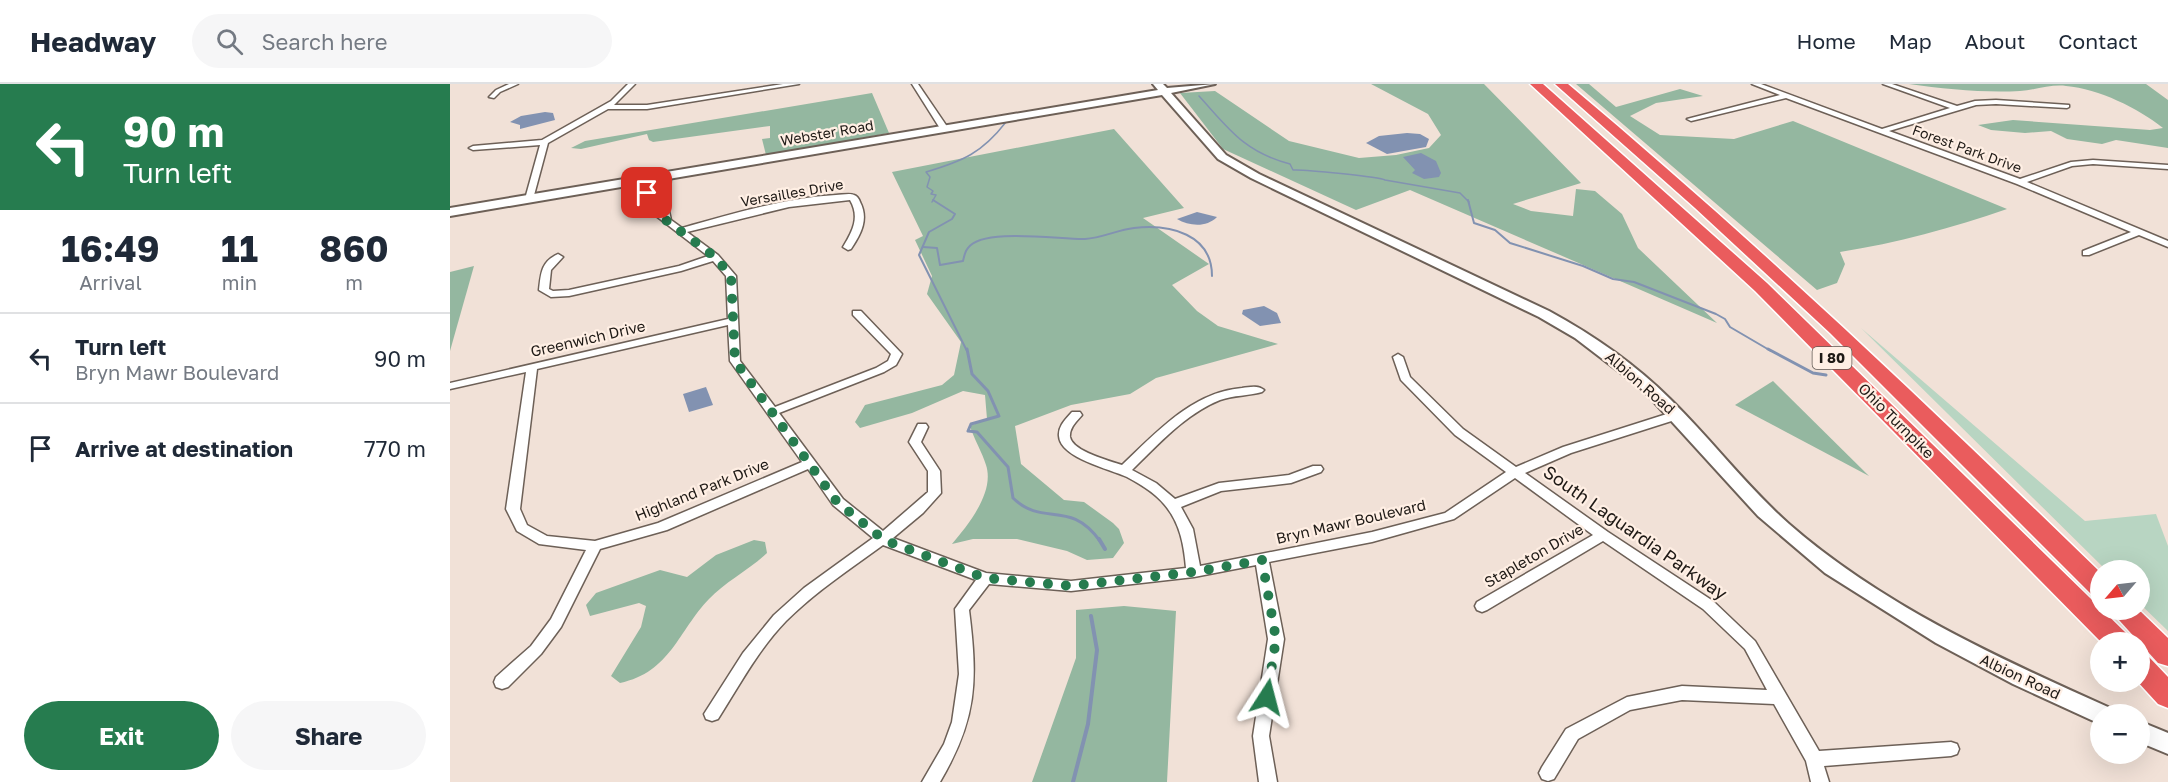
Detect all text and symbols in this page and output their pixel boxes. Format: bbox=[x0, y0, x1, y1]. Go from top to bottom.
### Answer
search box bbox=[192, 14, 612, 68]
text: Headway bbox=[30, 25, 156, 58]
icon: search bbox=[213, 25, 246, 58]
text: Search here bbox=[261, 28, 387, 55]
text: Home bbox=[1796, 28, 1856, 54]
text: Map bbox=[1889, 28, 1932, 54]
text: About bbox=[1965, 28, 2025, 54]
text: Contact bbox=[2058, 28, 2138, 54]
text: 90 m bbox=[123, 106, 224, 156]
icon: left bbox=[24, 108, 102, 186]
street label: Webster Road bbox=[779, 116, 875, 149]
street label: Forest Park Drive bbox=[1910, 121, 2024, 176]
text: Turn left bbox=[123, 157, 232, 189]
pin bbox=[621, 167, 672, 218]
street label: Versailles Drive bbox=[739, 175, 844, 210]
icon: arrive bbox=[630, 176, 663, 209]
text: 16:49 bbox=[61, 227, 160, 270]
text: 11 bbox=[221, 227, 258, 270]
text: 860 bbox=[319, 227, 389, 270]
text: Arrival bbox=[79, 270, 142, 294]
text: min bbox=[222, 270, 257, 294]
text: m bbox=[345, 270, 363, 294]
street label: Greenwich Drive bbox=[529, 316, 647, 360]
text: Turn left bbox=[75, 333, 166, 360]
icon: left bbox=[24, 342, 57, 375]
text: 90 m bbox=[374, 345, 426, 372]
street label: Albion Road bbox=[1602, 347, 1679, 417]
road number: I 80 bbox=[1812, 347, 1852, 369]
text: Bryn Mawr Boulevard bbox=[75, 360, 279, 384]
street label: Ohio Turnpike bbox=[1855, 379, 1938, 462]
icon: arrive bbox=[24, 432, 57, 465]
text: Arrive at destination bbox=[75, 435, 293, 462]
text: 770 m bbox=[364, 435, 426, 462]
street label: Highland Park Drive bbox=[632, 454, 771, 524]
street label: South Laguardia Parkway bbox=[1539, 460, 1732, 604]
street label: Bryn Mawr Boulevard bbox=[1274, 495, 1427, 547]
street label: Stapleton Drive bbox=[1481, 519, 1587, 591]
north arrow bbox=[2090, 560, 2150, 620]
map controls bbox=[2090, 560, 2150, 764]
button: + bbox=[2090, 632, 2150, 692]
street label: Albion Road bbox=[1977, 650, 2063, 703]
position arrow bbox=[1235, 665, 1299, 729]
button: Exit bbox=[24, 701, 219, 770]
button: Share bbox=[231, 701, 426, 770]
button: − bbox=[2090, 704, 2150, 764]

